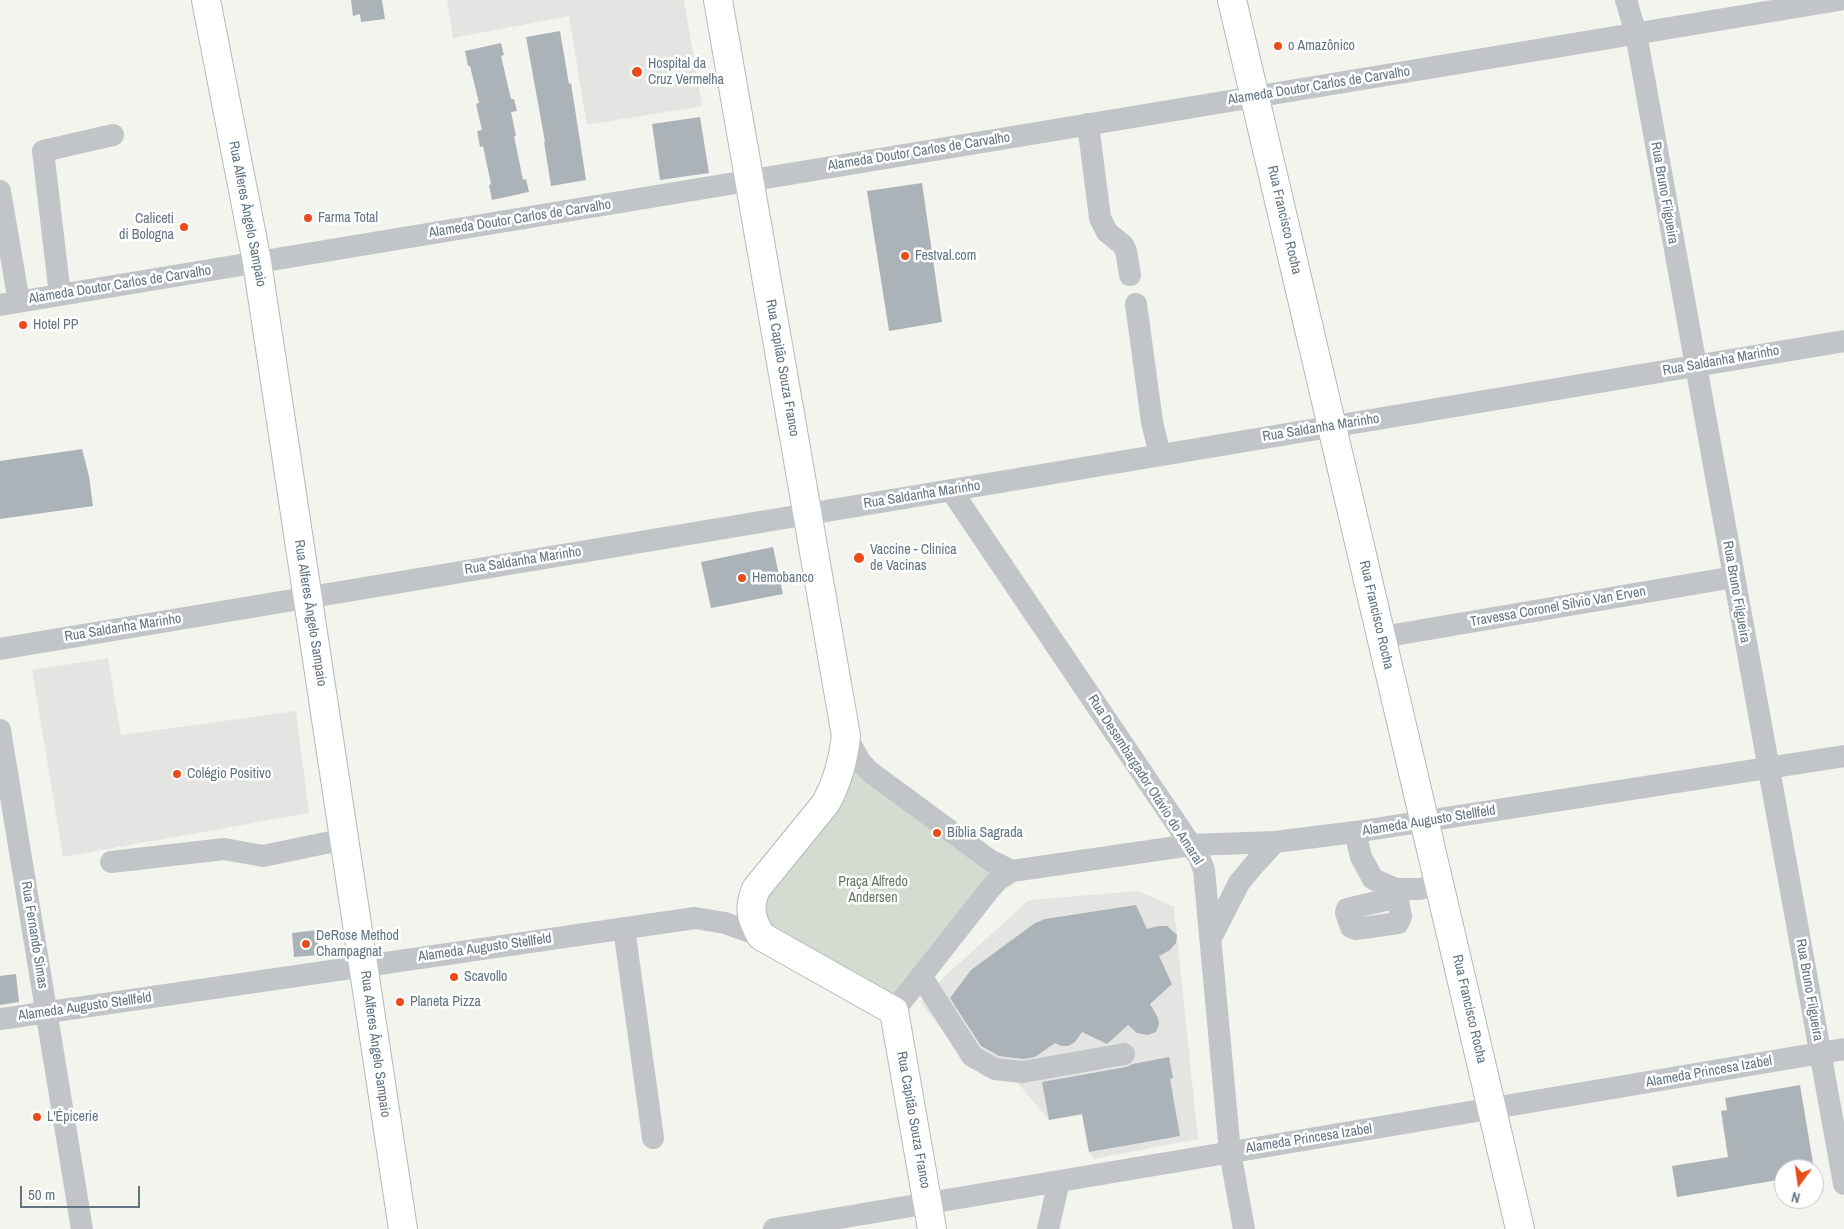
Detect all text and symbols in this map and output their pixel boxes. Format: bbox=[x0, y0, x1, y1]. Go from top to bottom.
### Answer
place label: o Amazônico bbox=[1288, 38, 1355, 54]
marker: o Amazônico bbox=[1272, 40, 1284, 52]
place label: Hospital da Cruz Vermelha bbox=[648, 56, 724, 88]
street label: Alameda Doutor Carlos de Carvalho bbox=[1227, 63, 1411, 109]
marker: Hospital da Cruz Vermelha bbox=[630, 65, 644, 79]
street label: Alameda Doutor Carlos de Carvalho bbox=[827, 129, 1011, 175]
street label: Rua Alferes Ângelo Sampaio bbox=[225, 140, 269, 288]
street label: Rua Bruno Filgueira bbox=[1647, 141, 1681, 245]
street label: Rua Francisco Rocha bbox=[1263, 164, 1305, 276]
street label: Alameda Doutor Carlos de Carvalho bbox=[428, 196, 612, 242]
place label: Farma Total bbox=[318, 210, 378, 226]
place label: Caliceti di Bologna bbox=[119, 211, 174, 243]
marker: Farma Total bbox=[302, 212, 314, 224]
marker: Caliceti di Bologna bbox=[178, 221, 190, 233]
place label: Festval.com bbox=[915, 248, 976, 264]
marker: Festval.com bbox=[899, 250, 911, 262]
street label: Alameda Doutor Carlos de Carvalho bbox=[28, 262, 212, 308]
street label: Rua Capitão Souza Franco bbox=[762, 298, 802, 438]
place label: Hotel PP bbox=[33, 317, 78, 333]
marker: Hotel PP bbox=[17, 319, 29, 331]
street label: Rua Saldanha Marinho bbox=[1661, 342, 1781, 380]
street label: Rua Saldanha Marinho bbox=[1261, 410, 1381, 446]
street label: Rua Saldanha Marinho bbox=[862, 477, 982, 513]
street label: Rua Alferes Ângelo Sampaio bbox=[290, 539, 330, 687]
street label: Rua Bruno Filgueira bbox=[1719, 540, 1753, 644]
place label: Vaccine - Clinica de Vacinas bbox=[870, 542, 957, 574]
street label: Rua Saldanha Marinho bbox=[463, 543, 583, 579]
marker: Vaccine - Clinica de Vacinas bbox=[852, 551, 866, 565]
street label: Rua Francisco Rocha bbox=[1355, 559, 1397, 671]
place label: Hemobanco bbox=[752, 570, 814, 586]
marker: Hemobanco bbox=[736, 572, 748, 584]
street label: Travessa Coronel Sílvio Van Erven bbox=[1469, 583, 1647, 631]
street label: Rua Saldanha Marinho bbox=[63, 610, 183, 646]
street label: Rua Desembargador Otávio do Amaral bbox=[1084, 692, 1206, 868]
place label: Colégio Positivo bbox=[187, 766, 271, 782]
marker: Colégio Positivo bbox=[171, 768, 183, 780]
street label: Alameda Augusto Stellfeld bbox=[1361, 802, 1497, 840]
place label: Bíblia Sagrada bbox=[947, 825, 1023, 841]
marker: Bíblia Sagrada bbox=[931, 827, 943, 839]
park label: Praça Alfredo Andersen bbox=[838, 874, 908, 906]
street label: Rua Fernando Simas bbox=[17, 880, 51, 990]
place label: DeRose Method Champagnat bbox=[316, 928, 399, 960]
street label: Alameda Augusto Stellfeld bbox=[417, 930, 553, 966]
marker: DeRose Method Champagnat bbox=[300, 938, 312, 950]
street label: Rua Bruno Filgueira bbox=[1792, 938, 1826, 1042]
street label: Rua Francisco Rocha bbox=[1448, 953, 1490, 1065]
place label: Scavollo bbox=[464, 969, 507, 985]
street label: Rua Alferes Ângelo Sampaio bbox=[356, 970, 394, 1118]
marker: Scavollo bbox=[448, 971, 460, 983]
street label: Alameda Augusto Stellfeld bbox=[17, 989, 153, 1025]
place label: Planeta Pizza bbox=[410, 994, 481, 1010]
marker: Planeta Pizza bbox=[394, 996, 406, 1008]
street label: Rua Capitão Souza Franco bbox=[893, 1050, 933, 1190]
street label: Alameda Princesa Izabel bbox=[1645, 1053, 1773, 1091]
place label: L'Épicerie bbox=[47, 1109, 98, 1125]
marker: L'Épicerie bbox=[31, 1111, 43, 1123]
street label: Alameda Princesa Izabel bbox=[1245, 1121, 1373, 1157]
north arrow bbox=[1774, 1159, 1824, 1209]
scale bar bbox=[22, 1176, 142, 1208]
text: 50 m bbox=[28, 1184, 55, 1205]
text: N bbox=[1789, 1188, 1802, 1207]

